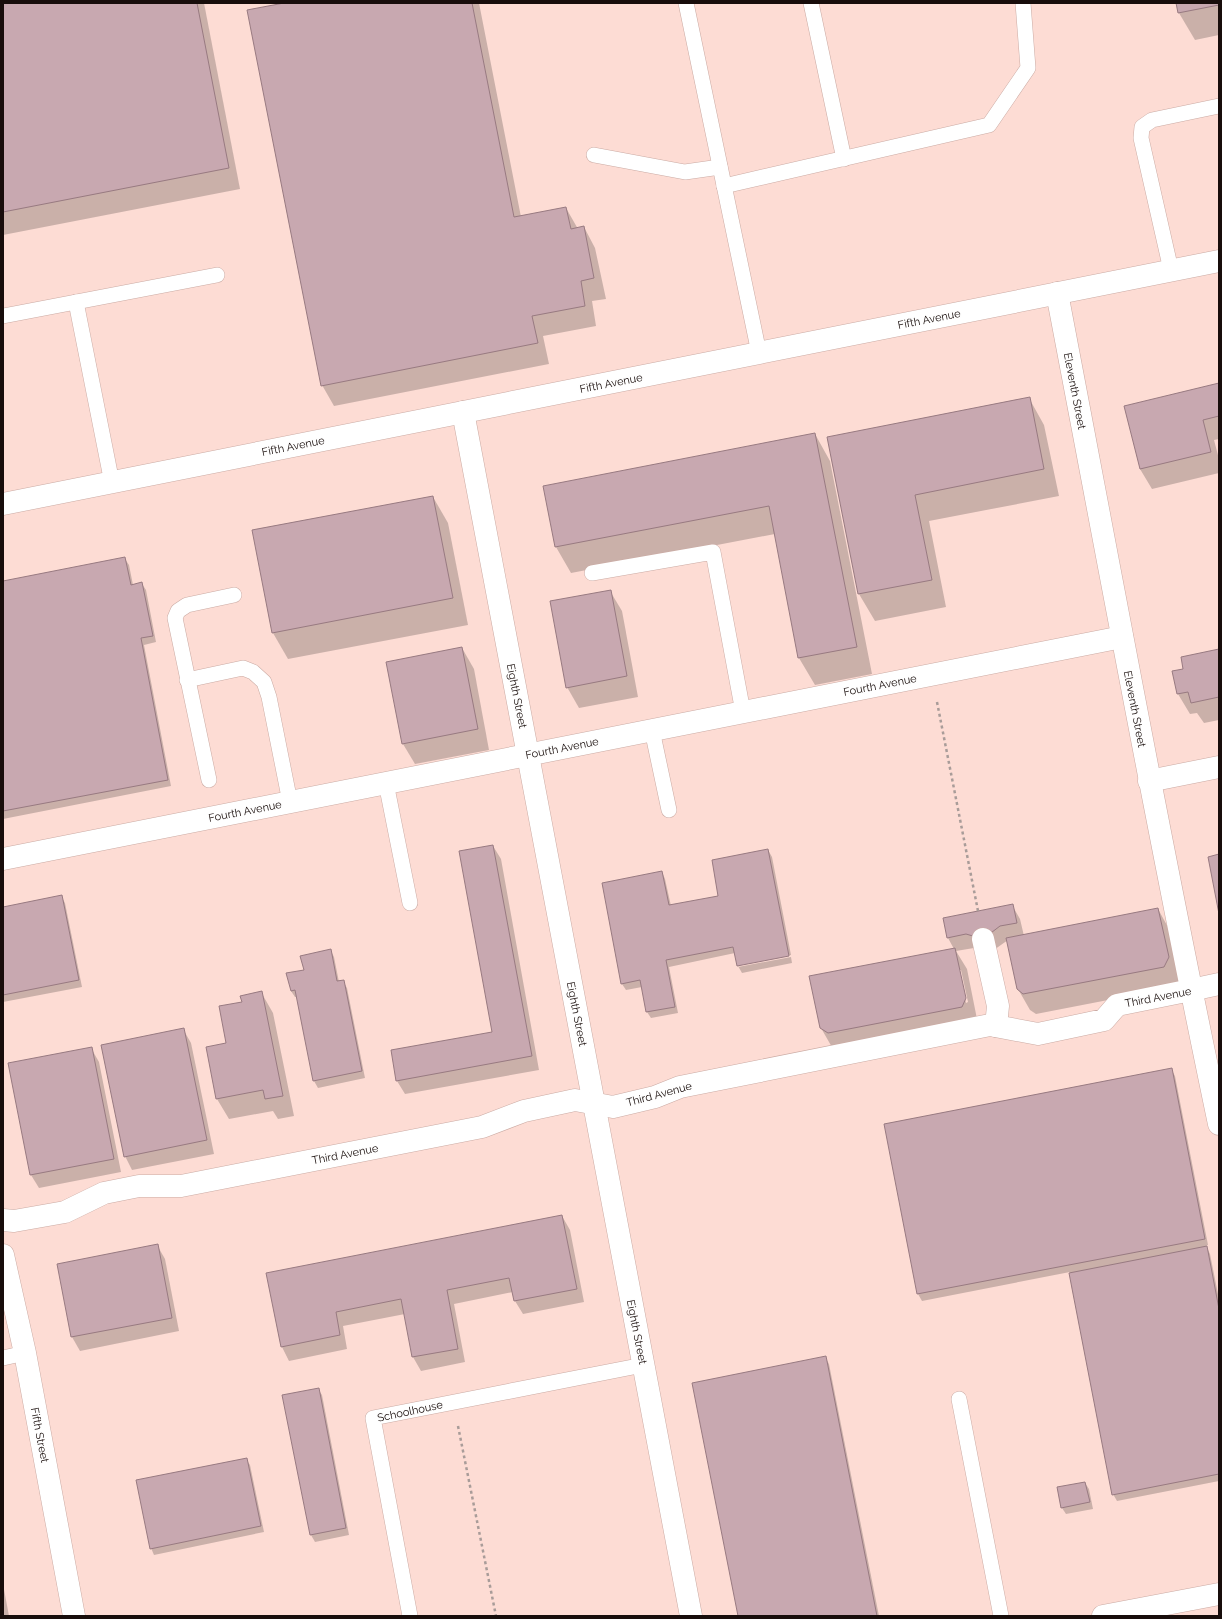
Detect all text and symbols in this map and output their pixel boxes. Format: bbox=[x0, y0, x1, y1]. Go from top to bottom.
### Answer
street label: Fifth Avenue bbox=[897, 307, 962, 332]
street label: Eleventh Street bbox=[1061, 352, 1088, 431]
street label: Fifth Avenue bbox=[579, 371, 644, 396]
street label: Fifth Avenue bbox=[261, 434, 326, 459]
street label: Eighth Street bbox=[504, 663, 529, 730]
street label: Eleventh Street bbox=[1121, 670, 1148, 749]
street label: Fourth Avenue bbox=[842, 672, 918, 699]
street label: Fourth Avenue bbox=[524, 735, 600, 762]
street label: Fourth Avenue bbox=[207, 798, 283, 825]
street label: Eighth Street bbox=[564, 981, 589, 1048]
street label: Third Avenue bbox=[1124, 985, 1193, 1010]
street label: Third Avenue bbox=[625, 1079, 694, 1109]
street label: Third Avenue bbox=[311, 1142, 380, 1167]
street label: Eighth Street bbox=[624, 1299, 649, 1366]
street label: Schoolhouse bbox=[376, 1398, 444, 1425]
street label: Fifth Street bbox=[28, 1406, 51, 1464]

